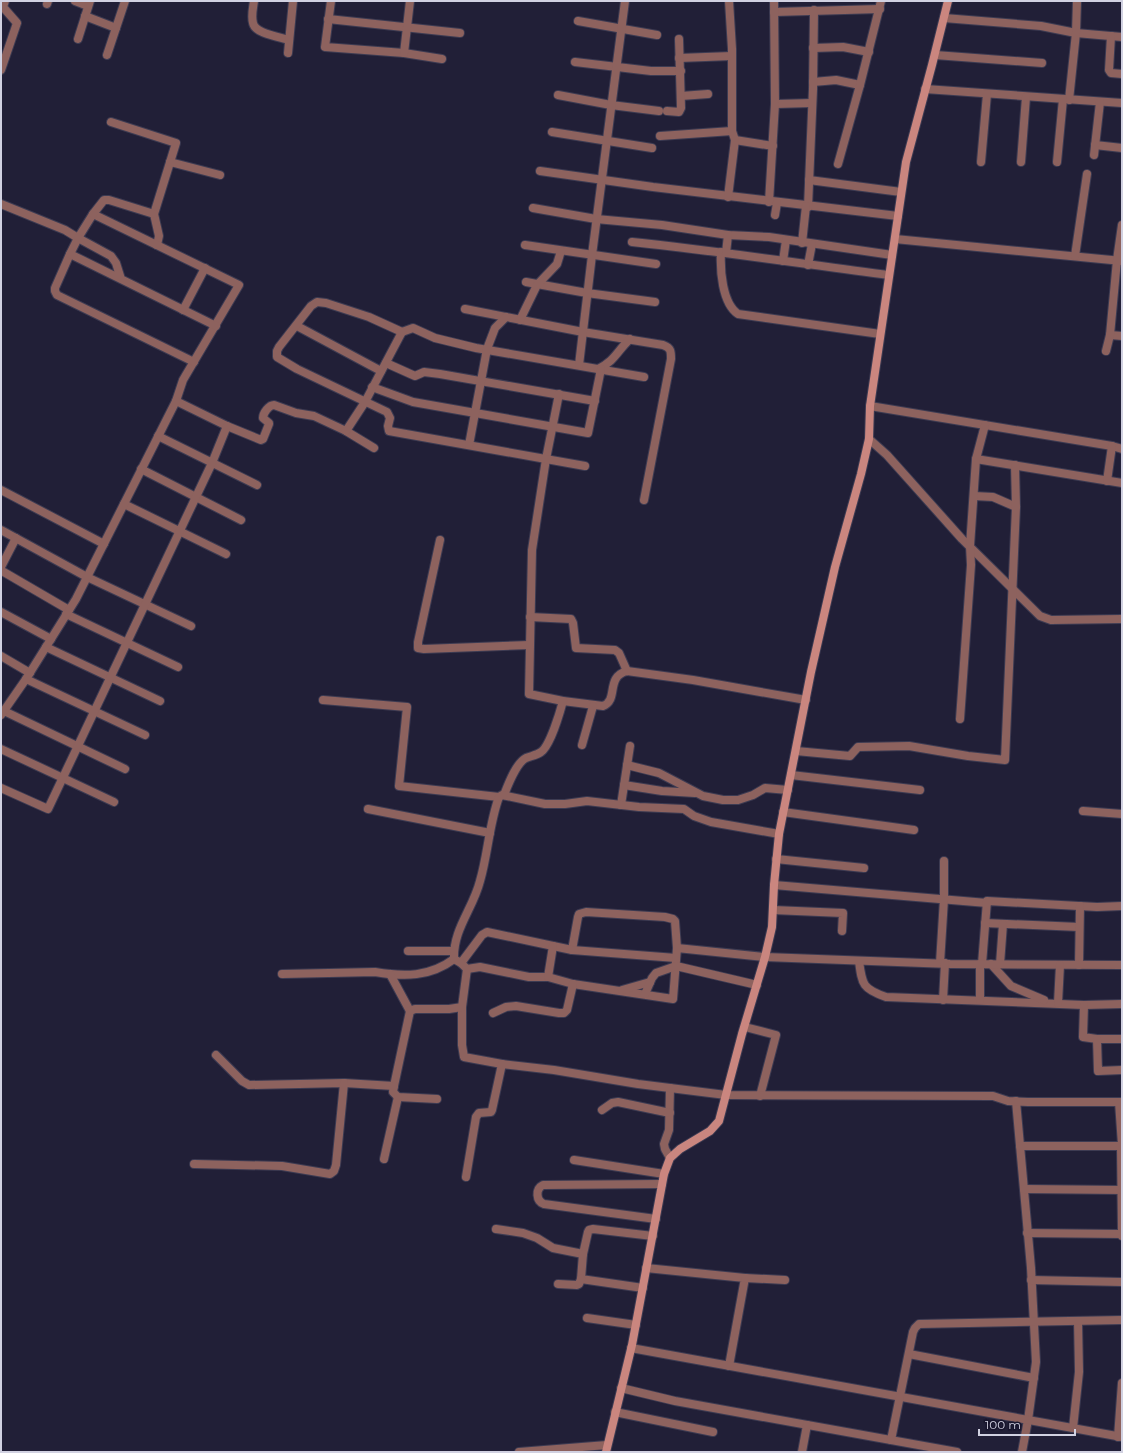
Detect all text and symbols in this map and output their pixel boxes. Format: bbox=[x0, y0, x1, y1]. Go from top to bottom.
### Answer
scale bar bbox=[979, 1411, 1075, 1437]
text: 100 m bbox=[985, 1417, 1021, 1432]

